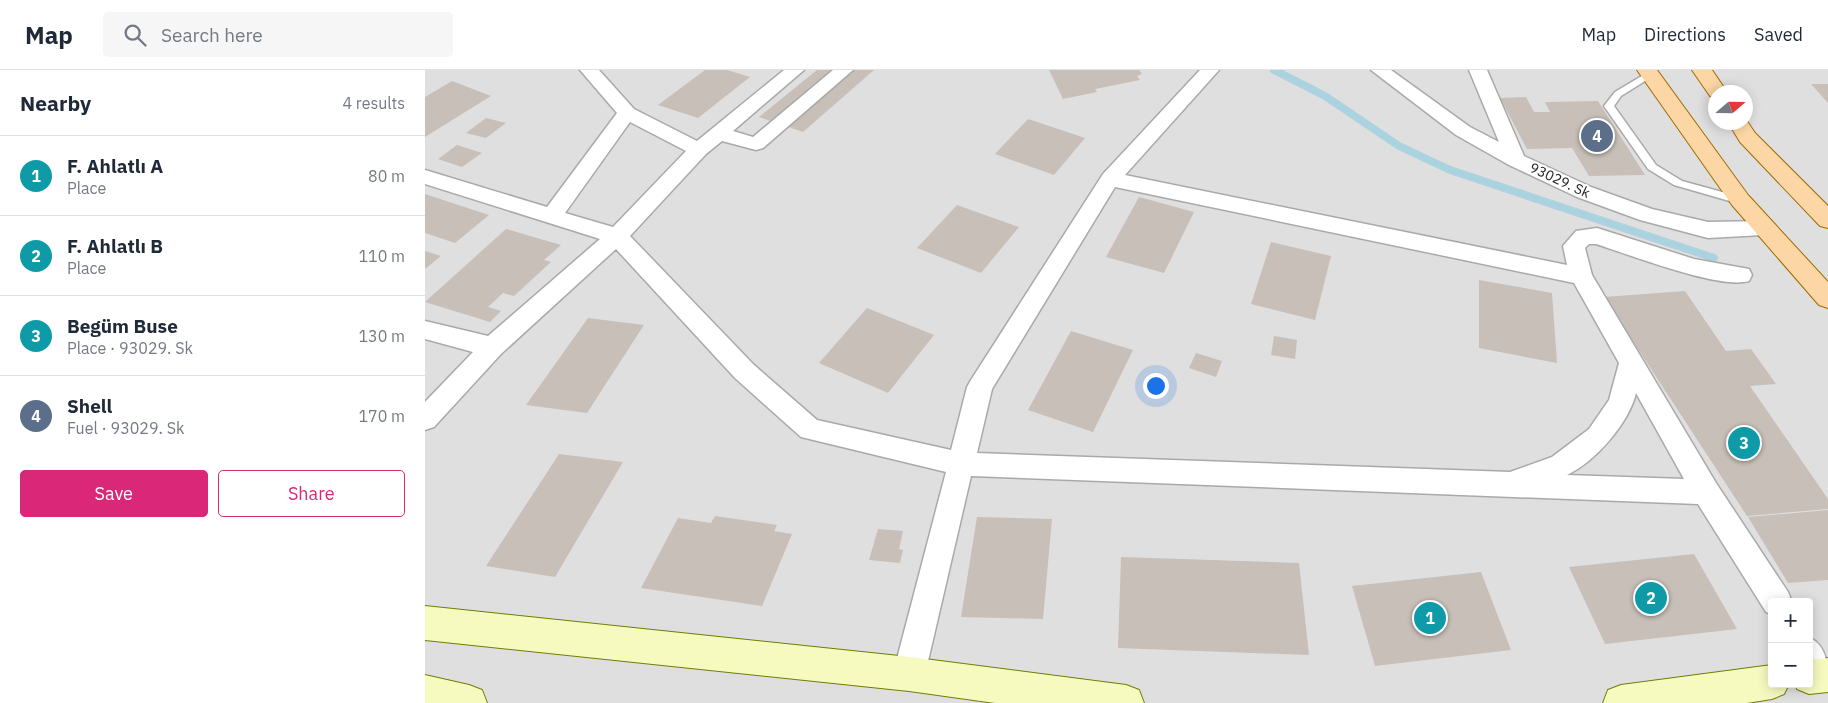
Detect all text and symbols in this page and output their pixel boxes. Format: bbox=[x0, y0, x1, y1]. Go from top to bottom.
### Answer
search box bbox=[103, 12, 453, 57]
text: Map bbox=[25, 19, 73, 51]
icon: search bbox=[121, 21, 149, 49]
text: Search here bbox=[161, 23, 263, 47]
text: Map bbox=[1581, 23, 1616, 46]
text: Directions bbox=[1644, 23, 1726, 46]
text: Saved bbox=[1754, 23, 1803, 46]
north arrow bbox=[1708, 85, 1753, 130]
text: Nearby bbox=[20, 89, 91, 117]
text: 4 results bbox=[342, 93, 405, 113]
pin: 4 bbox=[1581, 117, 1613, 155]
text: F. Ahlatlı A bbox=[67, 154, 163, 178]
street label: 93029. Sk bbox=[1527, 158, 1594, 202]
text: 1 bbox=[31, 166, 41, 186]
text: 80 m bbox=[368, 166, 405, 186]
text: Place bbox=[67, 178, 106, 198]
text: F. Ahlatlı B bbox=[67, 234, 163, 258]
text: 2 bbox=[31, 246, 41, 266]
text: 110 m bbox=[358, 246, 405, 266]
text: Place bbox=[67, 258, 106, 278]
text: Begüm Buse bbox=[67, 314, 178, 338]
text: 3 bbox=[31, 326, 41, 346]
text: 130 m bbox=[358, 326, 405, 346]
text: Place · 93029. Sk bbox=[67, 338, 193, 358]
your location bbox=[1143, 373, 1169, 399]
text: Shell bbox=[67, 394, 112, 418]
text: 4 bbox=[31, 406, 41, 426]
text: 170 m bbox=[358, 406, 405, 426]
text: Fuel · 93029. Sk bbox=[67, 418, 184, 438]
pin: 3 bbox=[1728, 424, 1760, 462]
button: Save bbox=[20, 470, 208, 517]
button: Share bbox=[218, 470, 405, 517]
pin: 2 bbox=[1635, 579, 1667, 617]
map controls bbox=[1768, 598, 1813, 688]
button: + bbox=[1768, 598, 1813, 643]
pin: 1 bbox=[1414, 599, 1446, 637]
button: − bbox=[1768, 643, 1813, 688]

